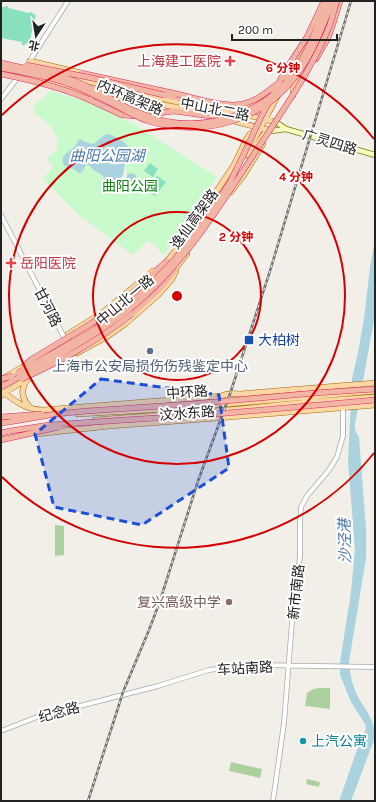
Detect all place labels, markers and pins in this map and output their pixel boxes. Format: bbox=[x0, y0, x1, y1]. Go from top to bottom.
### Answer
place label: 上海建工医院 bbox=[137, 53, 221, 70]
marker: 上海建工医院 bbox=[224, 55, 236, 67]
place label: 岳阳医院 bbox=[20, 255, 76, 272]
marker: 岳阳医院 bbox=[5, 257, 17, 269]
centre of rings bbox=[170, 289, 184, 303]
place label: 大柏树 bbox=[258, 332, 300, 349]
marker: 大柏树 bbox=[243, 334, 255, 346]
marker: 上海市公安局损伤伤残鉴定中心 bbox=[145, 346, 155, 356]
place label: 上海市公安局损伤伤残鉴定中心 bbox=[52, 358, 248, 375]
place label: 复兴高级中学 bbox=[137, 594, 221, 611]
marker: 复兴高级中学 bbox=[224, 597, 234, 607]
place label: 上汽公寓 bbox=[311, 733, 367, 750]
marker: 上汽公寓 bbox=[298, 736, 308, 746]

